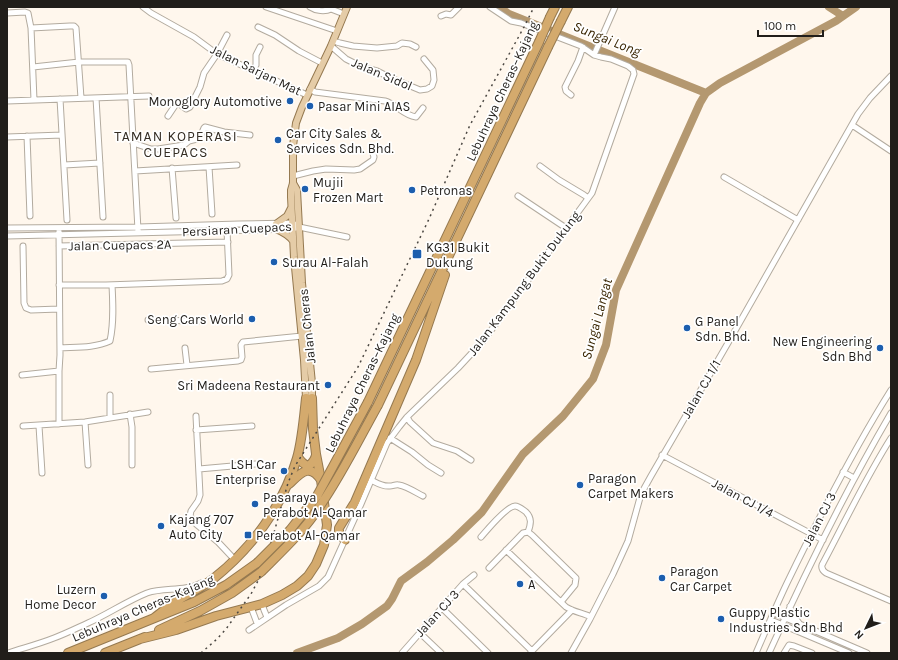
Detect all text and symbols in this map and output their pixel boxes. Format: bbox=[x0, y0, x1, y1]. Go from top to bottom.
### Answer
scale bar bbox=[758, 12, 823, 38]
street label: Lebuhraya Cheras–Kajang bbox=[463, 18, 541, 164]
water label: Sungai Long bbox=[571, 18, 644, 61]
text: 100 m bbox=[764, 19, 796, 33]
street label: Jalan Sarjan Mat bbox=[208, 42, 304, 99]
street label: Jalan Sidol bbox=[349, 55, 415, 93]
place label: Monoglory Automotive bbox=[148, 94, 282, 109]
marker: Monoglory Automotive bbox=[285, 96, 295, 106]
place label: Pasar Mini AIAS bbox=[318, 99, 410, 114]
marker: Pasar Mini AIAS bbox=[305, 101, 315, 111]
place label: Car City Sales & Services Sdn. Bhd. bbox=[286, 126, 394, 156]
district label: TAMAN KOPERASI CUEPACS bbox=[114, 128, 238, 161]
marker: Car City Sales & Services Sdn. Bhd. bbox=[273, 135, 283, 145]
place label: Mujii Frozen Mart bbox=[313, 175, 383, 205]
place label: Petronas bbox=[420, 183, 473, 198]
marker: Mujii Frozen Mart bbox=[300, 184, 310, 194]
marker: Petronas bbox=[407, 185, 417, 195]
street label: Jalan Kampung Bukit Dukung bbox=[465, 207, 584, 358]
street label: Persiaran Cuepacs bbox=[182, 219, 292, 239]
street label: Jalan Cuepacs 2A bbox=[68, 237, 172, 253]
place label: KG31 Bukit Dukung bbox=[426, 240, 489, 270]
marker: KG31 Bukit Dukung bbox=[411, 248, 423, 260]
place label: Surau Al-Falah bbox=[282, 255, 368, 270]
marker: Surau Al-Falah bbox=[269, 257, 279, 267]
water label: Sungai Langat bbox=[578, 276, 616, 361]
street label: Jalan Cheras bbox=[296, 288, 318, 364]
street label: Lebuhraya Cheras–Kajang bbox=[322, 310, 403, 455]
place label: Seng Cars World bbox=[147, 312, 244, 327]
marker: Seng Cars World bbox=[247, 314, 257, 324]
place label: G Panel Sdn. Bhd. bbox=[695, 314, 750, 344]
marker: G Panel Sdn. Bhd. bbox=[682, 323, 692, 333]
place label: New Engineering Sdn Bhd bbox=[773, 334, 873, 364]
marker: New Engineering Sdn Bhd bbox=[875, 343, 885, 353]
street label: Jalan CJ 1/1 bbox=[678, 357, 724, 421]
place label: Sri Madeena Restaurant bbox=[177, 378, 320, 393]
marker: Sri Madeena Restaurant bbox=[323, 380, 333, 390]
place label: LSH Car Enterprise bbox=[215, 457, 276, 487]
marker: LSH Car Enterprise bbox=[279, 466, 289, 476]
place label: Paragon Carpet Makers bbox=[588, 471, 674, 501]
street label: Jalan CJ 1/4 bbox=[710, 476, 776, 520]
marker: Paragon Carpet Makers bbox=[575, 480, 585, 490]
place label: Pasaraya Perabot Al-Qamar bbox=[263, 490, 367, 520]
street label: Jalan CJ 3 bbox=[799, 490, 839, 548]
marker: Pasaraya Perabot Al-Qamar bbox=[250, 499, 260, 509]
place label: Kajang 707 Auto City bbox=[169, 512, 233, 542]
marker: Kajang 707 Auto City bbox=[156, 521, 166, 531]
place label: Perabot Al-Qamar bbox=[256, 528, 360, 543]
marker: Perabot Al-Qamar bbox=[243, 530, 253, 540]
place label: Paragon Car Carpet bbox=[670, 564, 732, 594]
street label: Lebuhraya Cheras–Kajang bbox=[70, 571, 217, 645]
marker: Paragon Car Carpet bbox=[657, 573, 667, 583]
place label: A bbox=[528, 577, 536, 592]
marker: A bbox=[515, 579, 525, 589]
place label: Luzern Home Decor bbox=[25, 582, 96, 612]
street label: Jalan CJ 3 bbox=[412, 586, 462, 640]
marker: Luzern Home Decor bbox=[99, 591, 109, 601]
place label: Guppy Plastic Industries Sdn Bhd bbox=[729, 605, 843, 635]
north arrow bbox=[846, 608, 886, 648]
marker: Guppy Plastic Industries Sdn Bhd bbox=[716, 614, 726, 624]
text: N bbox=[852, 627, 866, 642]

